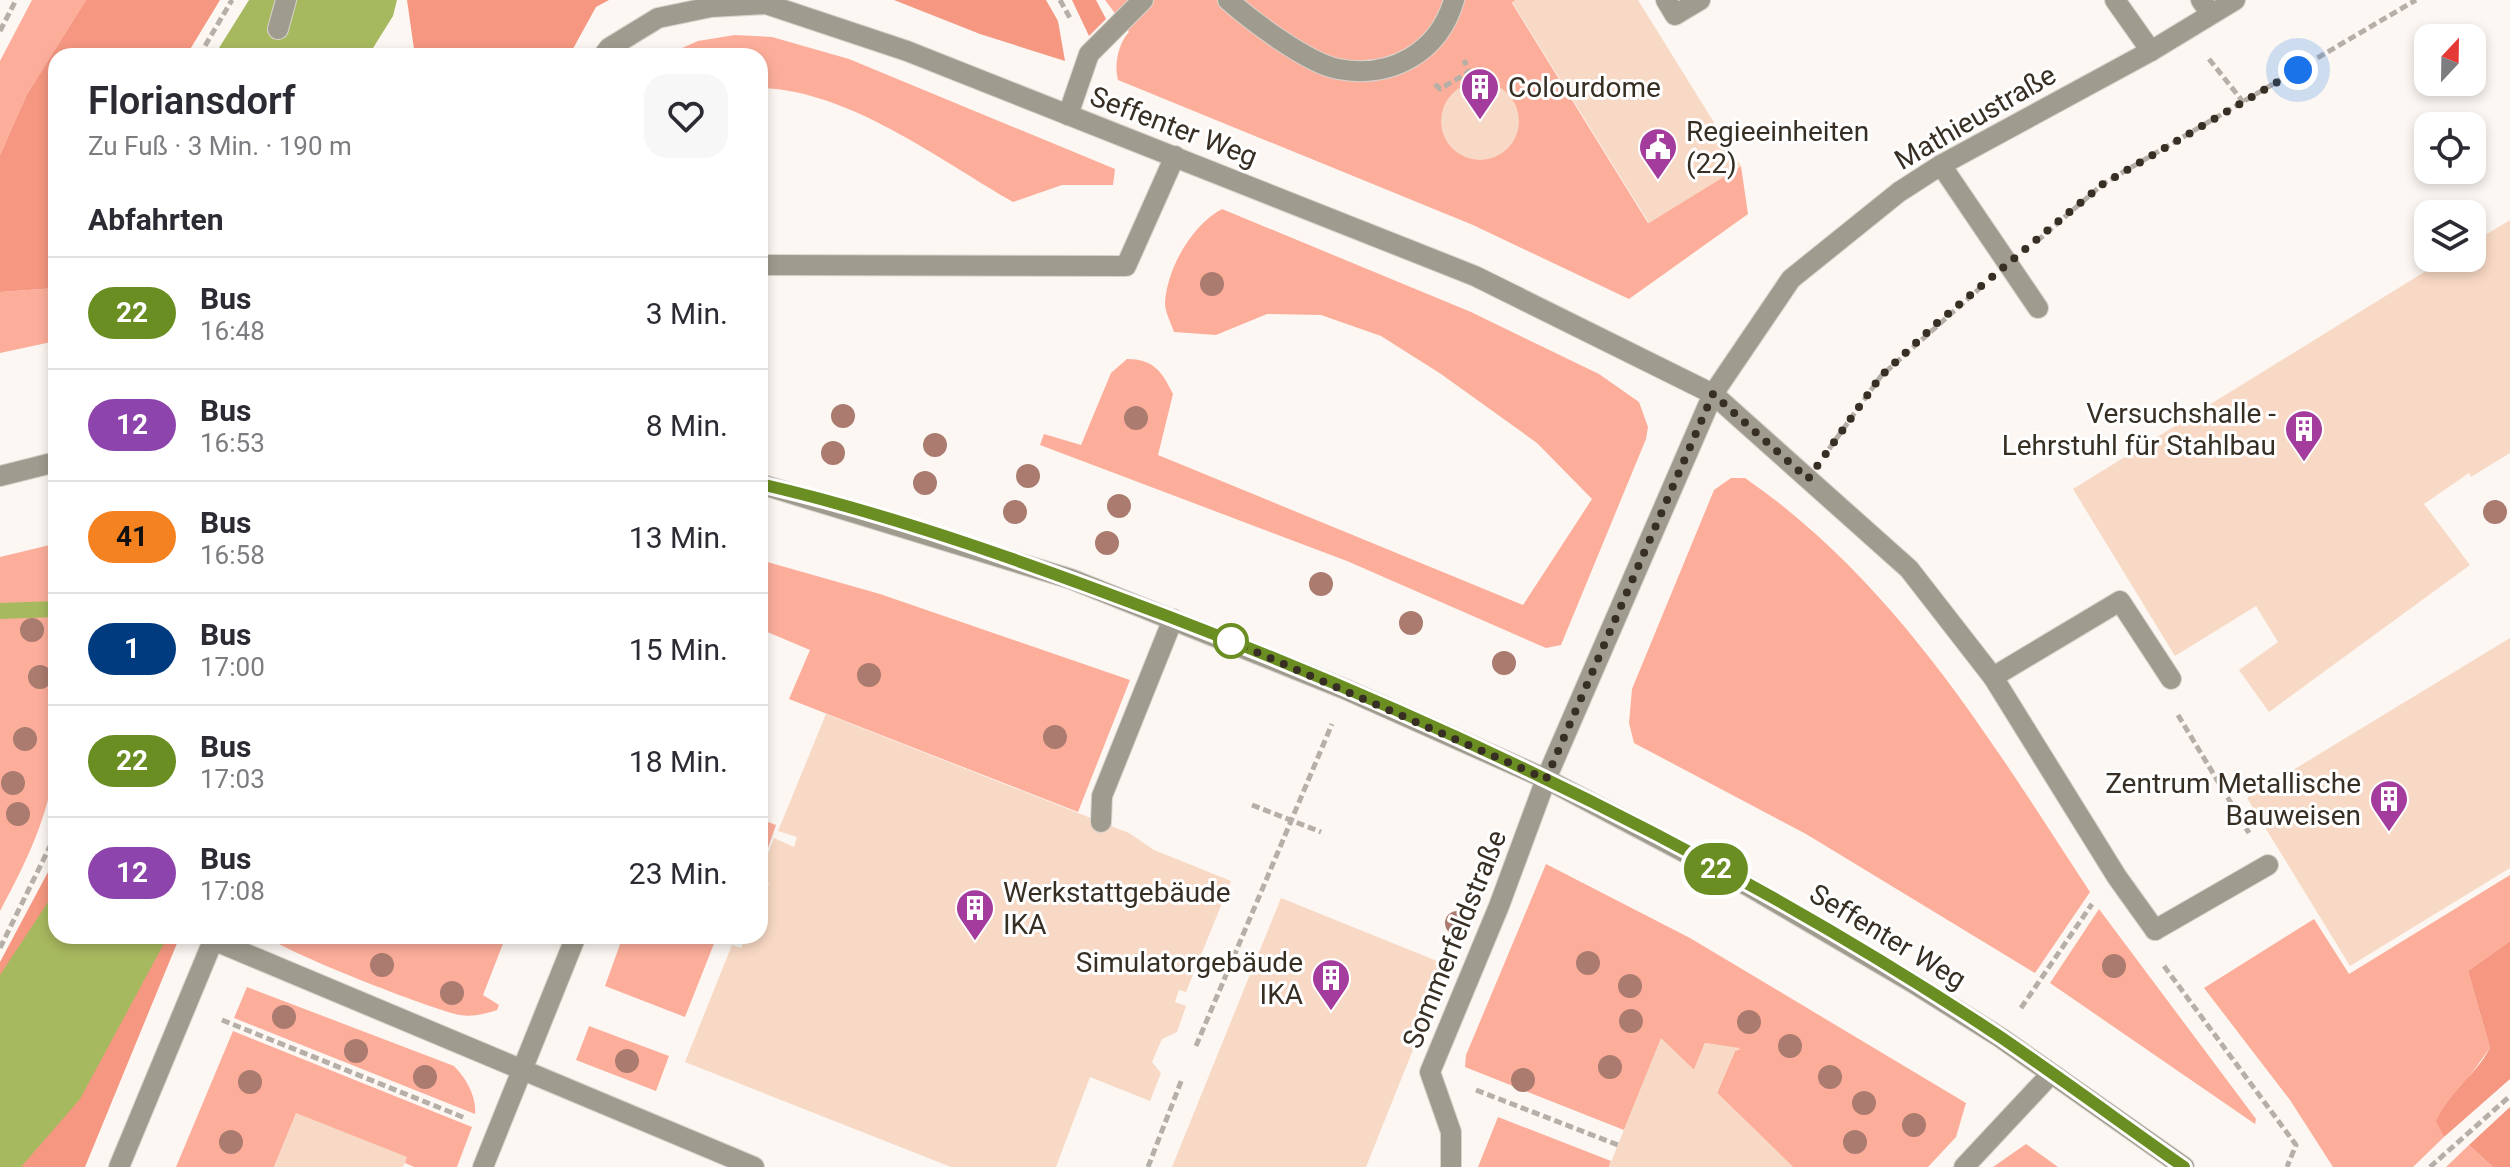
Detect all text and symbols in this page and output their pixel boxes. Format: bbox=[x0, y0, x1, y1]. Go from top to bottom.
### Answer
north arrow bbox=[2414, 24, 2486, 96]
map controls bbox=[2414, 24, 2486, 272]
your location bbox=[2278, 50, 2318, 90]
street label: Mathieustraße bbox=[1889, 58, 2062, 177]
building icon: Colourdome bbox=[1459, 66, 1501, 121]
place label: Colourdome bbox=[1508, 71, 1661, 104]
button: heart bbox=[644, 74, 728, 158]
text: Floriansdorf bbox=[88, 79, 295, 123]
street label: Seffenter Weg bbox=[1086, 79, 1262, 173]
button: locate bbox=[2414, 112, 2486, 184]
place label: Regieeinheiten (22) bbox=[1686, 115, 1869, 180]
public building icon: Regieeinheiten (22) bbox=[1637, 126, 1679, 181]
text: Zu Fuß · 3 Min. · 190 m bbox=[88, 131, 352, 161]
button: layers bbox=[2414, 200, 2486, 272]
text: Abfahrten bbox=[88, 202, 224, 237]
text: Bus bbox=[200, 281, 251, 316]
text: 22 bbox=[116, 296, 148, 329]
text: 3 Min. bbox=[646, 296, 728, 331]
text: 16:48 bbox=[200, 316, 265, 346]
text: Bus bbox=[200, 393, 251, 428]
place label: Versuchshalle - Lehrstuhl für Stahlbau bbox=[2002, 397, 2276, 462]
text: 12 bbox=[116, 408, 148, 441]
text: 8 Min. bbox=[646, 408, 728, 443]
building icon: Versuchshalle - Lehrstuhl für Stahlbau bbox=[2283, 408, 2325, 463]
text: 16:53 bbox=[200, 428, 265, 458]
text: Bus bbox=[200, 505, 251, 540]
text: 41 bbox=[116, 520, 148, 553]
text: 13 Min. bbox=[629, 520, 728, 555]
text: 16:58 bbox=[200, 540, 265, 570]
text: Bus bbox=[200, 617, 251, 652]
unlabelled marker bbox=[1214, 624, 1248, 658]
text: 1 bbox=[124, 632, 140, 665]
text: 15 Min. bbox=[629, 632, 728, 667]
text: 17:00 bbox=[200, 652, 265, 682]
text: Bus bbox=[200, 729, 251, 764]
text: 22 bbox=[116, 744, 148, 777]
text: 18 Min. bbox=[629, 744, 728, 779]
text: 17:03 bbox=[200, 764, 265, 794]
place label: Zentrum Metallische Bauweisen bbox=[2105, 767, 2361, 832]
building icon: Zentrum Metallische Bauweisen bbox=[2368, 778, 2410, 833]
street label: Sommerfeldstraße bbox=[1396, 825, 1513, 1053]
text: Bus bbox=[200, 841, 251, 876]
line badge: 22 bbox=[1680, 843, 1752, 895]
text: 22 bbox=[1700, 852, 1732, 885]
text: 12 bbox=[116, 856, 148, 889]
text: 23 Min. bbox=[629, 856, 728, 891]
text: 17:08 bbox=[200, 876, 265, 906]
place label: Werkstattgebäude IKA bbox=[1003, 876, 1231, 941]
street label: Seffenter Weg bbox=[1804, 877, 1972, 996]
building icon: Werkstattgebäude IKA bbox=[954, 887, 996, 942]
place label: Simulatorgebäude IKA bbox=[1076, 946, 1303, 1011]
building icon: Simulatorgebäude IKA bbox=[1310, 957, 1352, 1012]

